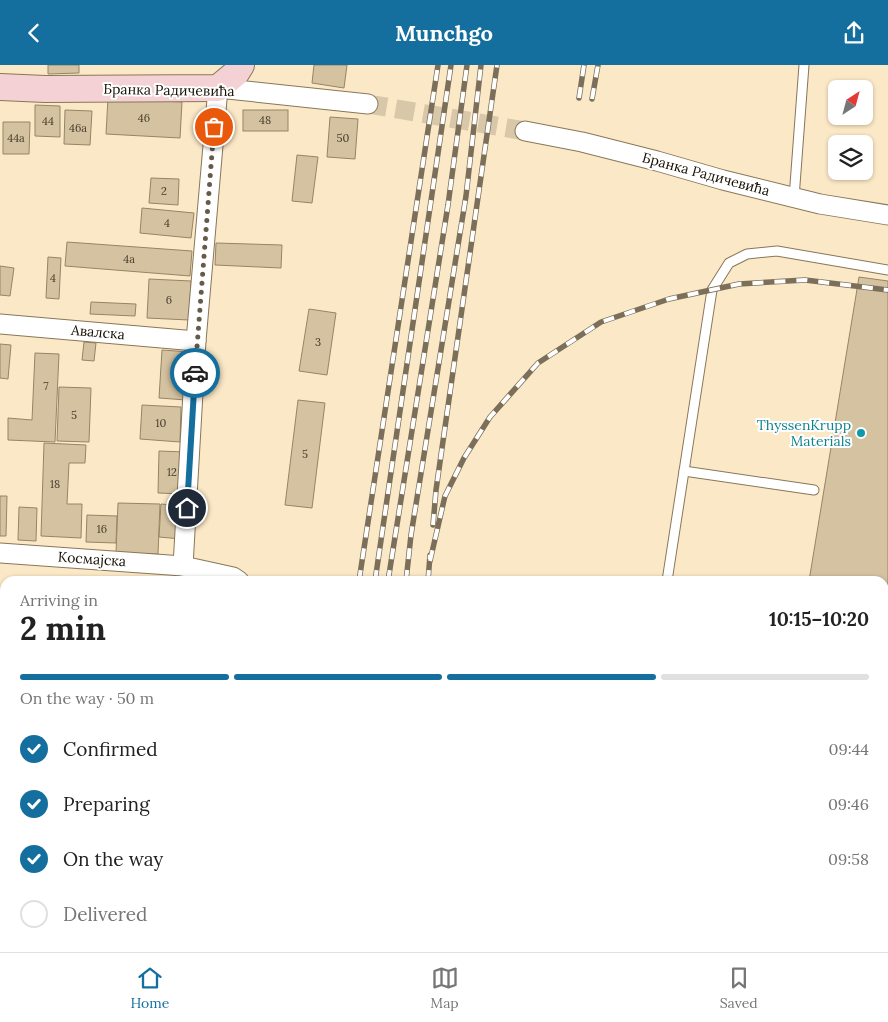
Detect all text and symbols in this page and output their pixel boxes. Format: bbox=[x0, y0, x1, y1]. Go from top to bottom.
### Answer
icon: back bbox=[20, 19, 48, 47]
text: Munchgo bbox=[395, 19, 493, 47]
icon: share bbox=[840, 19, 868, 47]
street label: Бранка Радичевића bbox=[103, 80, 235, 100]
north arrow bbox=[828, 80, 872, 125]
map controls bbox=[828, 80, 873, 180]
pin bbox=[193, 106, 235, 148]
house number: 46 bbox=[138, 111, 150, 125]
icon: bag bbox=[200, 113, 228, 141]
house number: 48 bbox=[259, 113, 271, 127]
house number: 44 bbox=[42, 114, 54, 128]
house number: 46a bbox=[69, 121, 87, 135]
house number: 44a bbox=[7, 131, 25, 145]
house number: 50 bbox=[337, 131, 350, 145]
button: layers bbox=[828, 135, 873, 180]
street label: Бранка Радичевића bbox=[640, 148, 772, 200]
house number: 2 bbox=[161, 184, 167, 198]
house number: 4 bbox=[164, 216, 170, 230]
house number: 4a bbox=[123, 252, 135, 266]
house number: 4 bbox=[50, 271, 56, 285]
house number: 6 bbox=[166, 293, 172, 307]
street label: Авалска bbox=[69, 321, 126, 343]
house number: 3 bbox=[315, 335, 321, 349]
courier bbox=[170, 348, 220, 398]
icon: car bbox=[181, 359, 209, 387]
house number: 7 bbox=[43, 379, 49, 393]
house number: 5 bbox=[71, 408, 77, 422]
house number: 10 bbox=[156, 416, 167, 430]
place label: ThyssenKrupp Materials bbox=[757, 416, 851, 450]
marker: ThyssenKrupp Materials bbox=[855, 427, 867, 439]
house number: 5 bbox=[302, 447, 308, 461]
house number: 12 bbox=[167, 465, 177, 479]
house number: 18 bbox=[50, 477, 60, 491]
pin bbox=[166, 487, 208, 529]
icon: home bbox=[173, 494, 201, 522]
house number: 16 bbox=[97, 522, 107, 536]
street label: Космајска bbox=[57, 548, 127, 570]
text: Arriving in bbox=[20, 590, 98, 610]
text: 10:15–10:20 bbox=[769, 607, 869, 631]
text: 2 min bbox=[20, 608, 106, 649]
text: On the way · 50 m bbox=[20, 688, 154, 708]
icon: check bbox=[20, 735, 48, 763]
text: Confirmed bbox=[63, 737, 158, 761]
text: 09:44 bbox=[828, 739, 869, 759]
icon: check bbox=[20, 790, 48, 818]
text: Preparing bbox=[63, 792, 150, 816]
text: 09:46 bbox=[828, 794, 869, 814]
icon: check bbox=[20, 845, 48, 873]
text: On the way bbox=[63, 847, 163, 871]
text: 09:58 bbox=[828, 849, 869, 869]
text: Delivered bbox=[63, 902, 147, 926]
tab: Home bbox=[130, 964, 169, 1012]
tab: Map bbox=[430, 964, 459, 1012]
tab: Saved bbox=[720, 964, 758, 1012]

